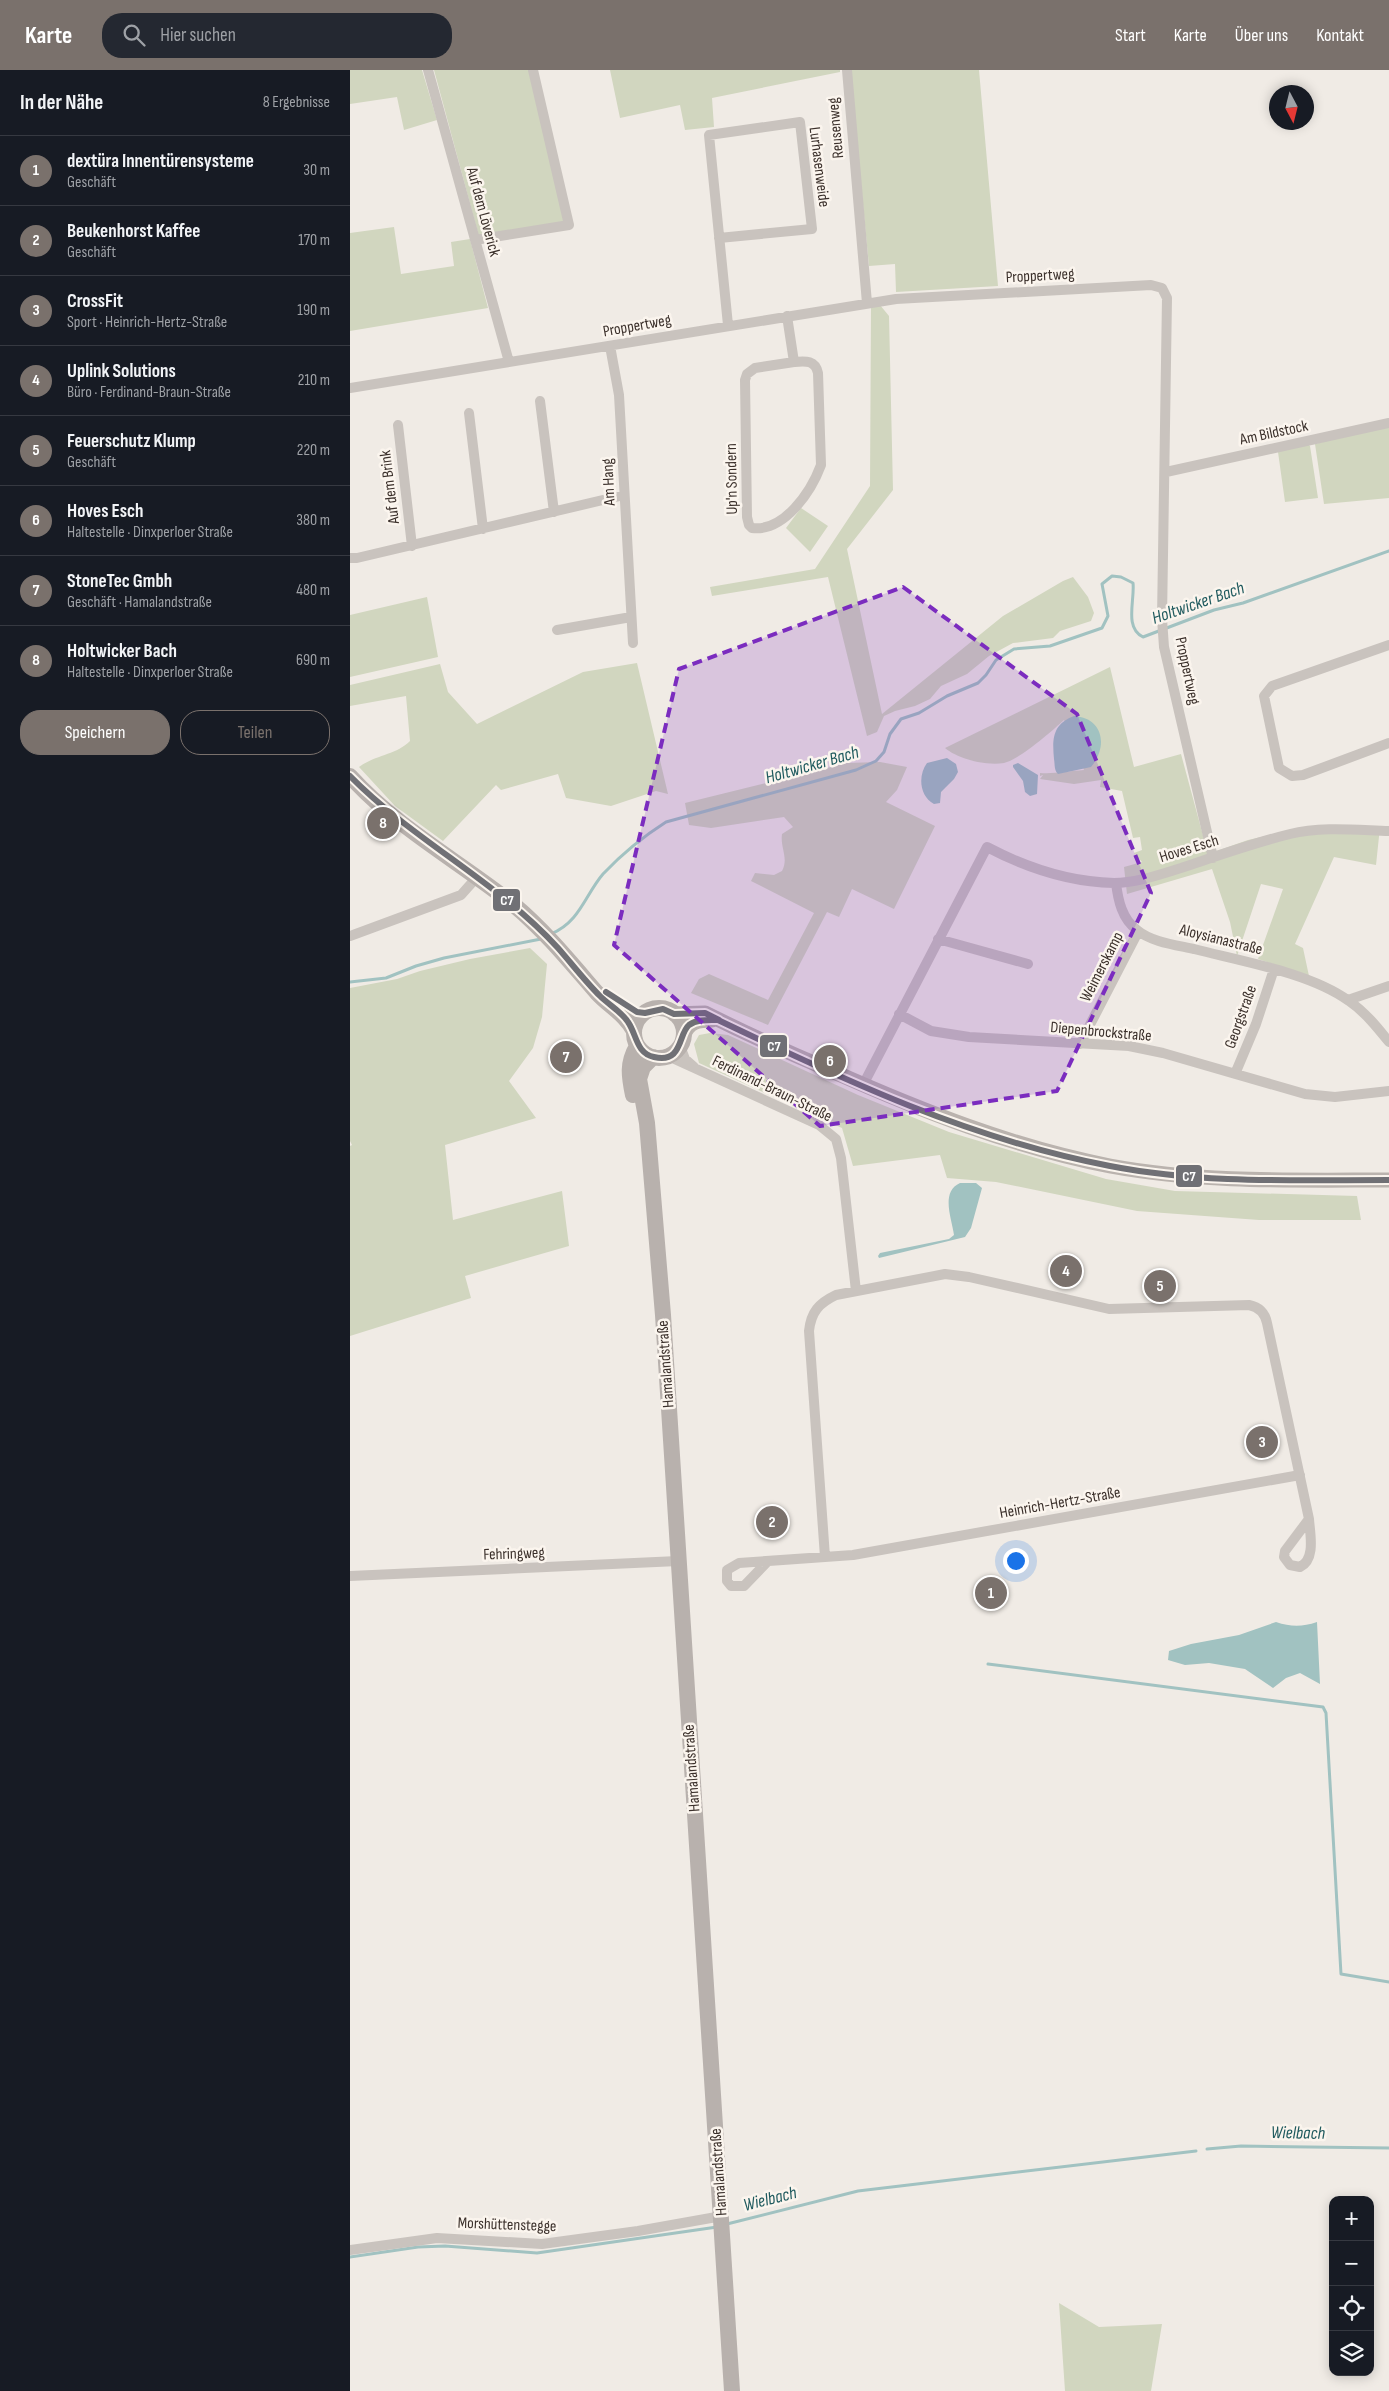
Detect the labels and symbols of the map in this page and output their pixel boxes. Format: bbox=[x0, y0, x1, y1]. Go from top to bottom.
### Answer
north arrow bbox=[1269, 85, 1314, 130]
street label: Reusenweg bbox=[824, 97, 848, 159]
street label: Lurhasenweide bbox=[805, 126, 833, 208]
street label: Auf dem Löverick bbox=[462, 164, 504, 259]
street label: Proppertweg bbox=[1005, 265, 1075, 287]
street label: Proppertweg bbox=[601, 311, 673, 341]
street label: Am Bildstock bbox=[1237, 416, 1310, 450]
street label: Up'n Sondern bbox=[722, 443, 742, 515]
street label: Auf dem Brink bbox=[376, 449, 404, 526]
street label: Am Hang bbox=[598, 458, 620, 507]
water label: Holtwicker Bach bbox=[1149, 577, 1247, 629]
street label: Proppertweg bbox=[1171, 635, 1203, 707]
water label: Holtwicker Bach bbox=[763, 742, 862, 788]
pin: 8 bbox=[367, 804, 399, 842]
street label: Hoves Esch bbox=[1157, 831, 1221, 867]
line badge: C7 bbox=[492, 888, 521, 912]
text: C7 bbox=[500, 892, 515, 909]
street label: Aloysianastraße bbox=[1177, 920, 1264, 959]
street label: Weimerskamp bbox=[1076, 929, 1128, 1005]
street label: Georgstraße bbox=[1221, 983, 1261, 1051]
street label: Diepenbrockstraße bbox=[1050, 1018, 1152, 1046]
line badge: C7 bbox=[759, 1034, 788, 1058]
pin: 7 bbox=[550, 1038, 582, 1076]
text: C7 bbox=[767, 1038, 782, 1055]
pin: 6 bbox=[814, 1042, 846, 1080]
street label: Ferdinand-Braun-Straße bbox=[709, 1052, 835, 1126]
line badge: C7 bbox=[1175, 1164, 1203, 1188]
text: C7 bbox=[1182, 1168, 1197, 1185]
pin: 4 bbox=[1050, 1252, 1082, 1290]
pin: 5 bbox=[1144, 1267, 1176, 1305]
street label: Hamalandstraße bbox=[653, 1320, 679, 1408]
pin: 3 bbox=[1246, 1423, 1278, 1461]
street label: Heinrich-Hertz-Straße bbox=[998, 1483, 1122, 1523]
pin: 2 bbox=[756, 1503, 788, 1541]
street label: Fehringweg bbox=[483, 1543, 545, 1565]
your location bbox=[1003, 1548, 1029, 1574]
pin: 1 bbox=[975, 1574, 1007, 1612]
street label: Hamalandstraße bbox=[679, 1724, 705, 1812]
water label: Wielbach bbox=[1271, 2122, 1326, 2144]
street label: Hamalandstraße bbox=[706, 2128, 732, 2216]
water label: Wielbach bbox=[741, 2182, 799, 2216]
street label: Morshüttenstegge bbox=[457, 2214, 557, 2236]

